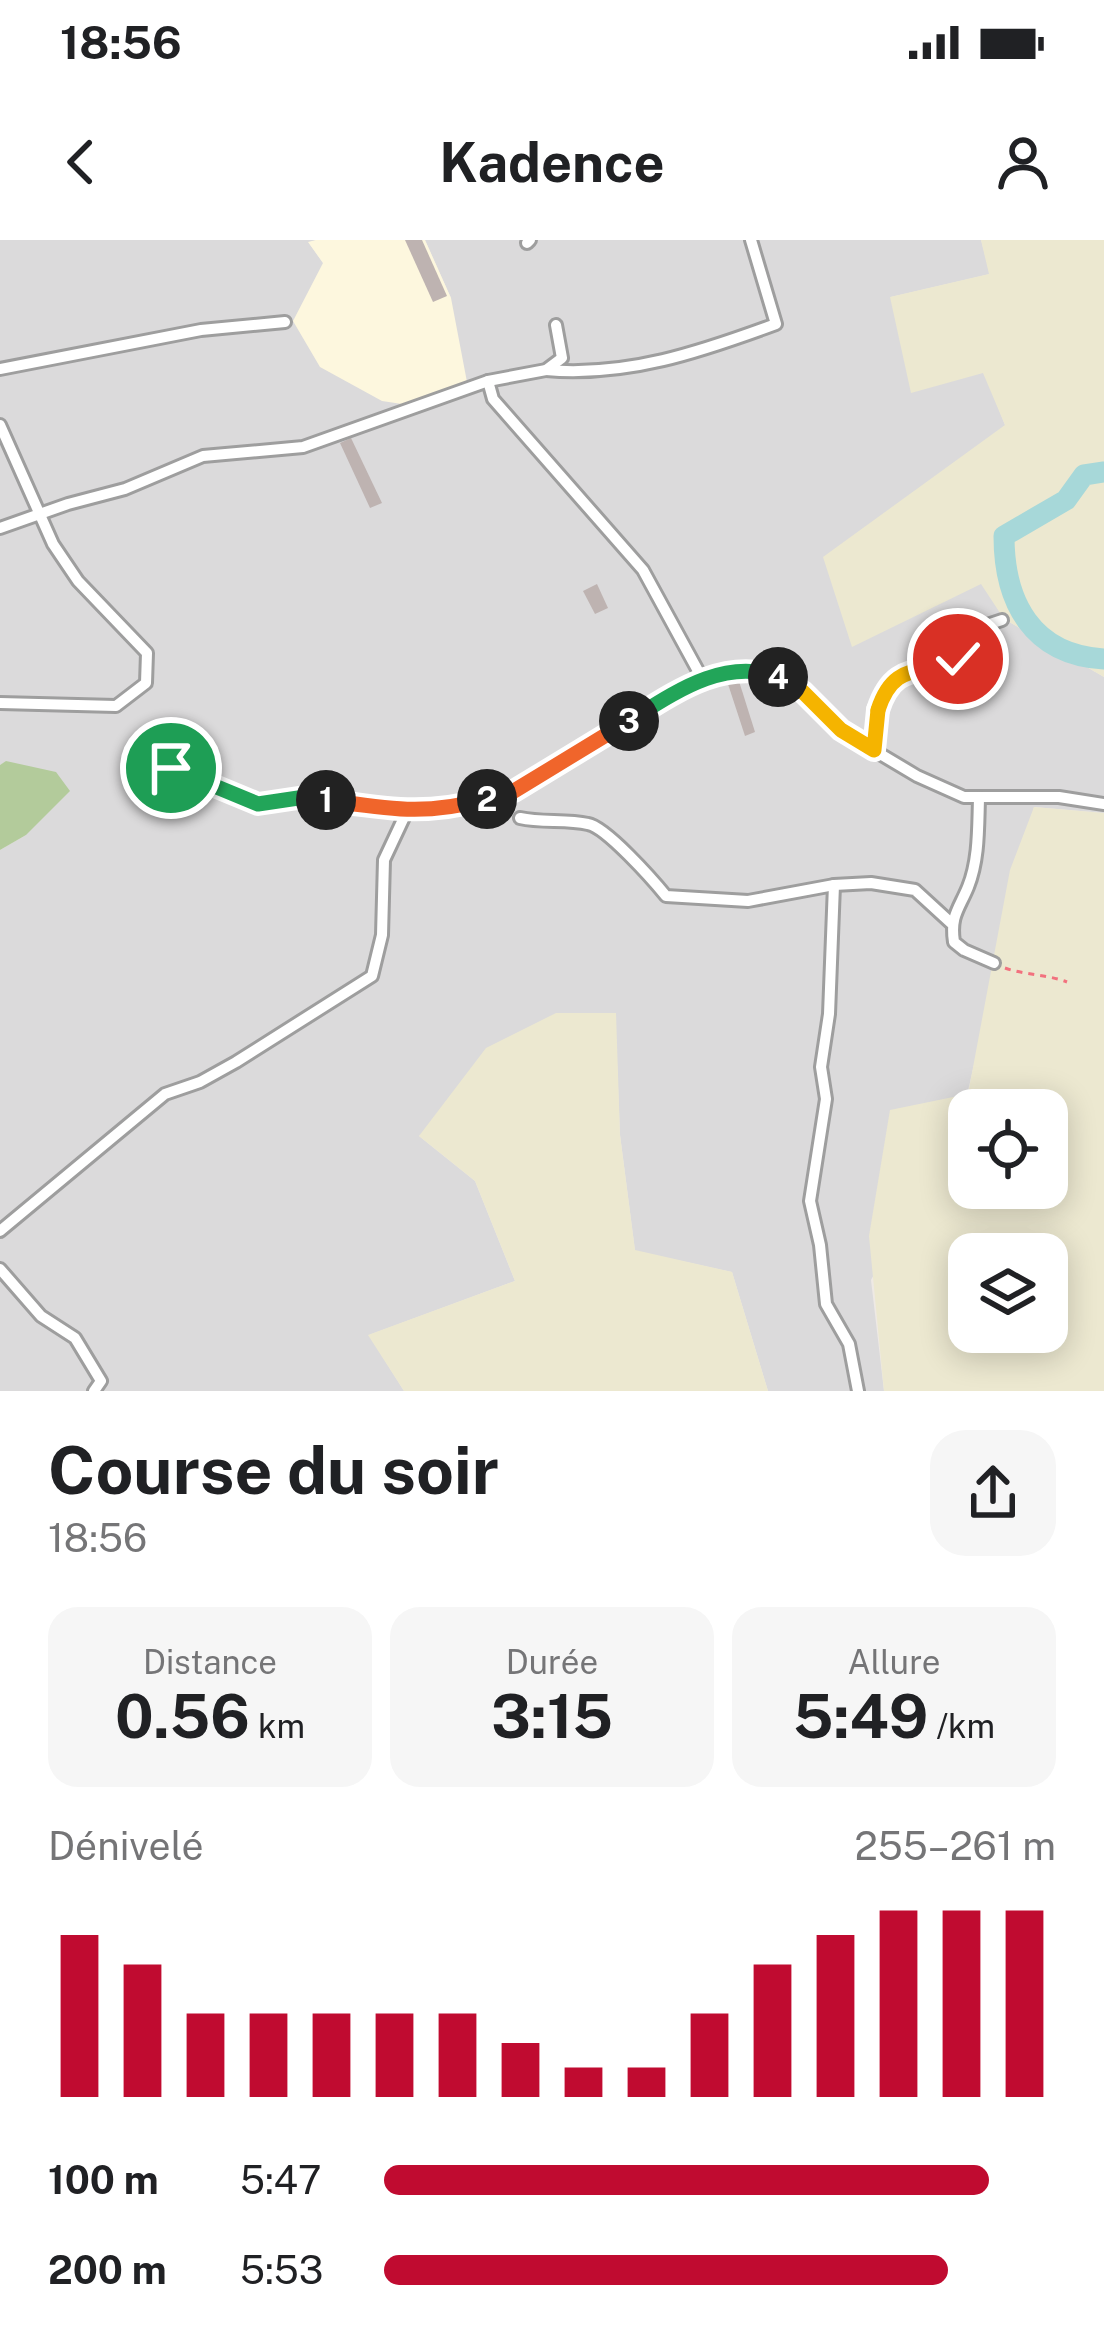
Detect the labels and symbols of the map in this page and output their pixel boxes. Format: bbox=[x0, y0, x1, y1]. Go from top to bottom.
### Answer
pin bbox=[907, 608, 1009, 710]
pin: 4 bbox=[748, 647, 808, 707]
pin: 3 bbox=[599, 691, 659, 751]
pin bbox=[120, 717, 222, 819]
pin: 2 bbox=[457, 769, 517, 829]
pin: 1 bbox=[296, 770, 356, 830]

